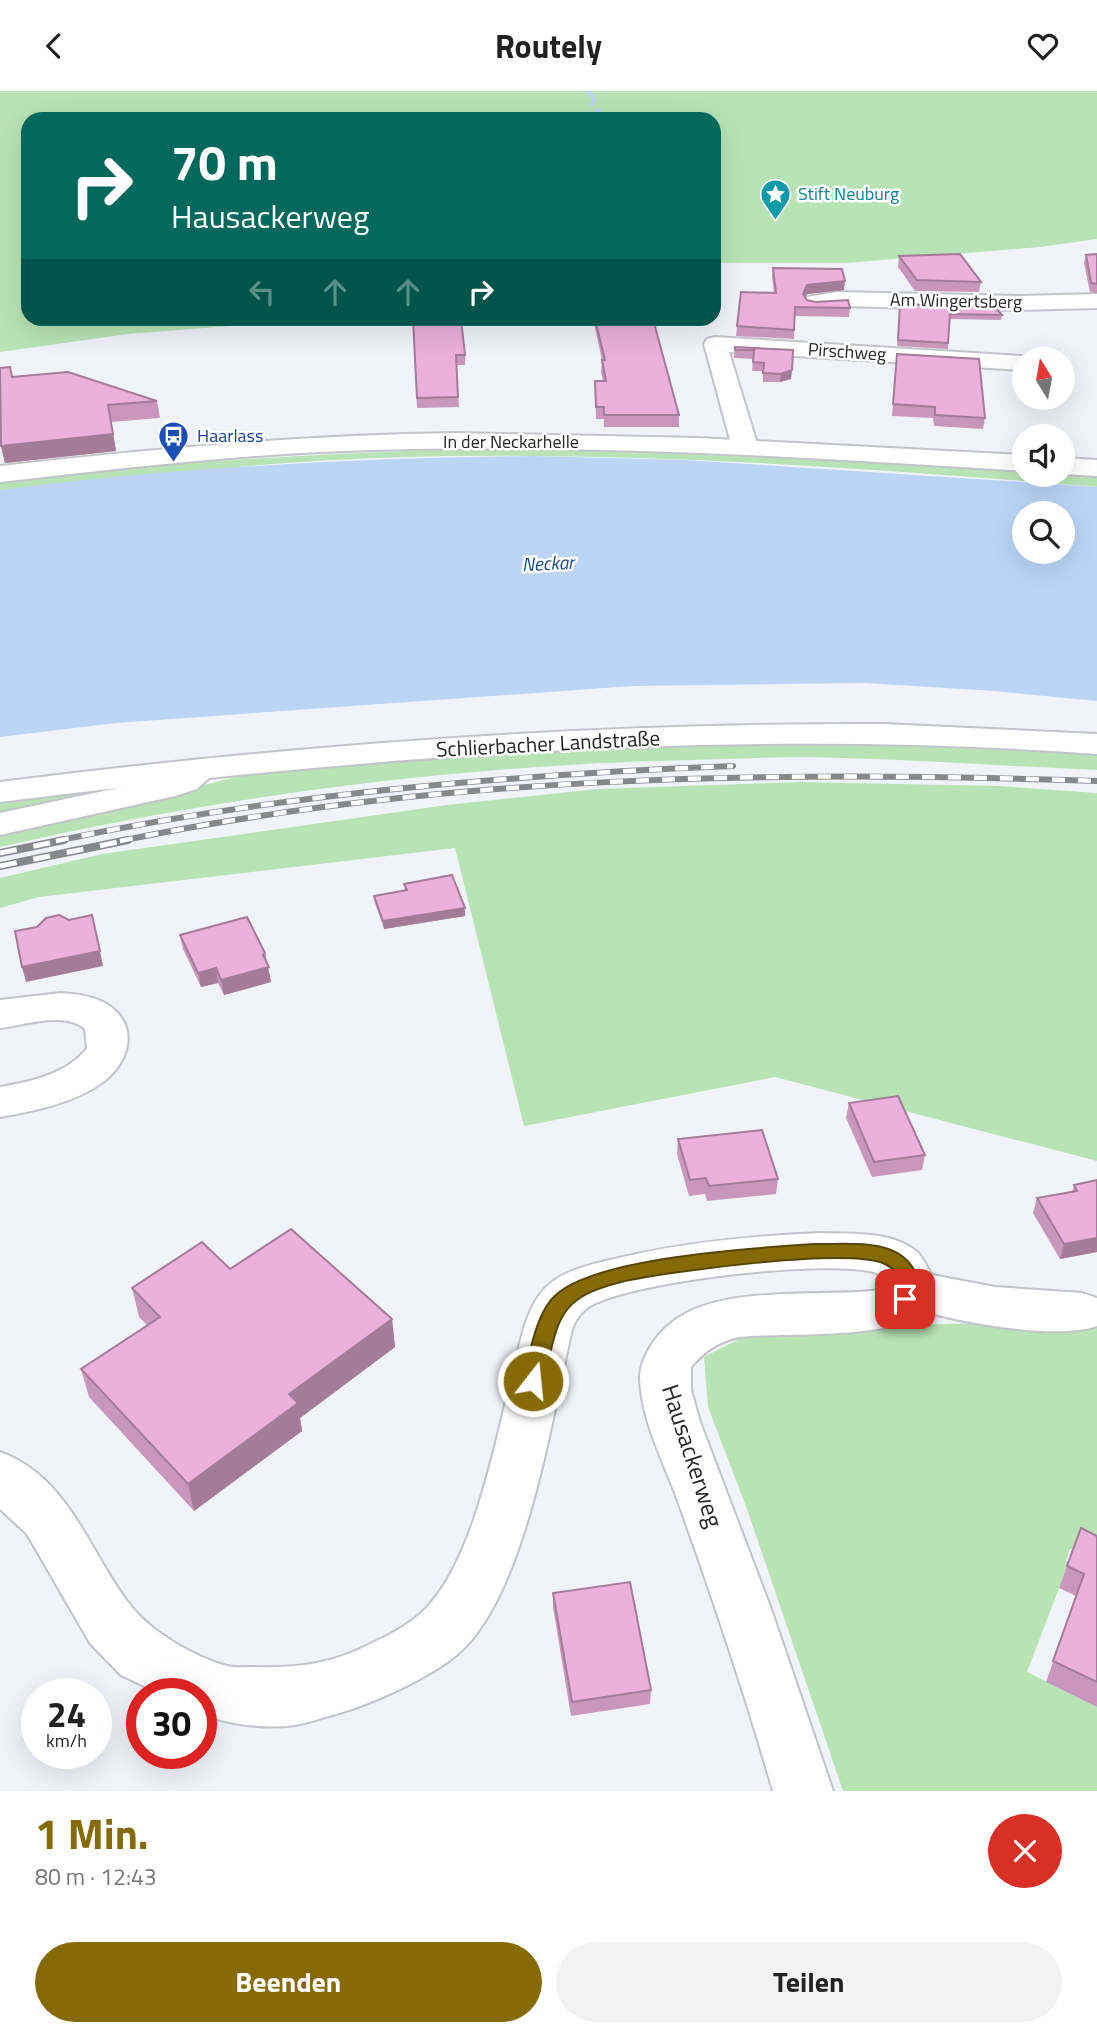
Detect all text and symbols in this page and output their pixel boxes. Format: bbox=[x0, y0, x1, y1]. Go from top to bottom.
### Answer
text: Routely bbox=[495, 22, 602, 70]
icon: back bbox=[35, 27, 73, 65]
icon: heart bbox=[1024, 27, 1062, 65]
text: 70 m bbox=[171, 124, 278, 199]
icon: right bbox=[56, 140, 147, 231]
place icon: Stift Neuburg bbox=[758, 177, 792, 221]
place label: Stift Neuburg bbox=[798, 180, 899, 207]
text: Hausackerweg bbox=[171, 192, 369, 240]
icon: left bbox=[243, 273, 281, 311]
icon: ahead bbox=[316, 273, 354, 311]
icon: ahead bbox=[389, 273, 427, 311]
icon: right bbox=[462, 273, 500, 311]
street label: Am Wingertsberg bbox=[890, 286, 1022, 315]
street label: Pirschweg bbox=[807, 335, 887, 368]
north arrow bbox=[1012, 347, 1074, 409]
map controls bbox=[1012, 347, 1075, 564]
bus stop icon: Haarlass bbox=[157, 419, 191, 463]
place label: Haarlass bbox=[197, 422, 263, 449]
button: sound bbox=[1012, 424, 1075, 487]
street label: In der Neckarhelle bbox=[443, 428, 579, 455]
button: search bbox=[1012, 501, 1075, 564]
water label: Neckar bbox=[521, 547, 577, 578]
street label: Schlierbacher Landstraße bbox=[435, 721, 661, 765]
pin bbox=[875, 1269, 935, 1329]
icon: arrive bbox=[886, 1280, 924, 1318]
position arrow bbox=[496, 1344, 570, 1418]
street label: Hausackerweg bbox=[653, 1379, 733, 1532]
speed limit sign: 30 bbox=[126, 1678, 217, 1769]
text: 24 bbox=[47, 1687, 86, 1741]
text: km/h bbox=[46, 1727, 87, 1754]
text: 1 Min. bbox=[35, 1801, 149, 1865]
button: close bbox=[988, 1814, 1062, 1888]
text: 80 m · 12:43 bbox=[35, 1859, 157, 1894]
button: Beenden bbox=[35, 1942, 542, 2022]
button: Teilen bbox=[556, 1942, 1062, 2022]

